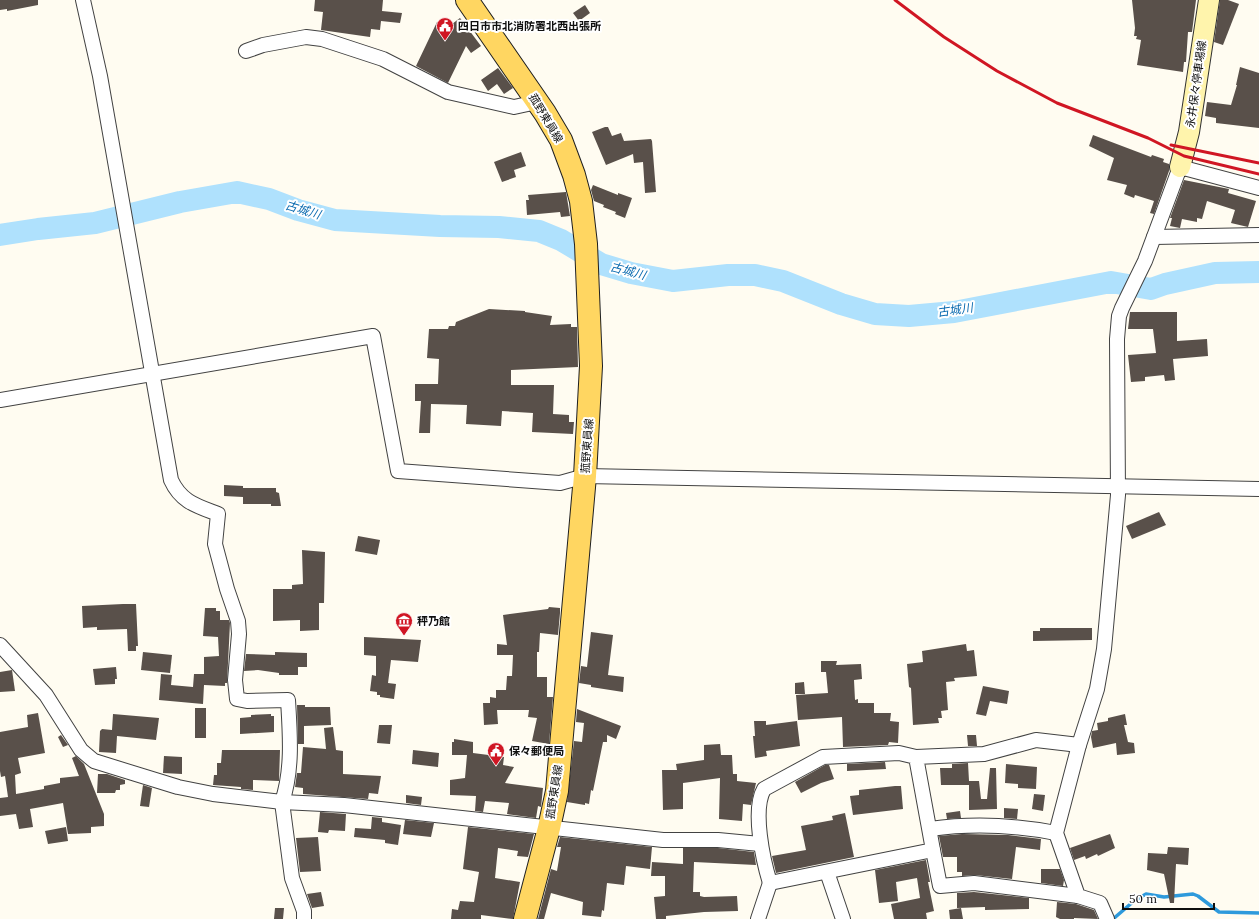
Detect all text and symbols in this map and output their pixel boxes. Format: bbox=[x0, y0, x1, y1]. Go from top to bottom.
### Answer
public building icon: 四日市市北消防署北西出張所 bbox=[435, 16, 455, 41]
place label: 四日市市北消防署北西出張所 bbox=[458, 19, 601, 33]
street label: 永井保々停車場線 bbox=[1183, 39, 1209, 129]
street label: 菰野東員線 bbox=[526, 91, 566, 145]
water label: 古城川 bbox=[284, 197, 324, 223]
water label: 古城川 bbox=[609, 259, 649, 283]
water label: 古城川 bbox=[936, 299, 976, 319]
street label: 菰野東員線 bbox=[578, 418, 596, 474]
museum icon: 秤乃館 bbox=[394, 611, 414, 636]
place label: 秤乃館 bbox=[417, 614, 450, 628]
public building icon: 保々郵便局 bbox=[486, 741, 506, 766]
place label: 保々郵便局 bbox=[509, 744, 564, 758]
street label: 菰野東員線 bbox=[543, 764, 565, 820]
scale bar bbox=[1123, 885, 1214, 911]
text: 50 m bbox=[1129, 891, 1157, 906]

